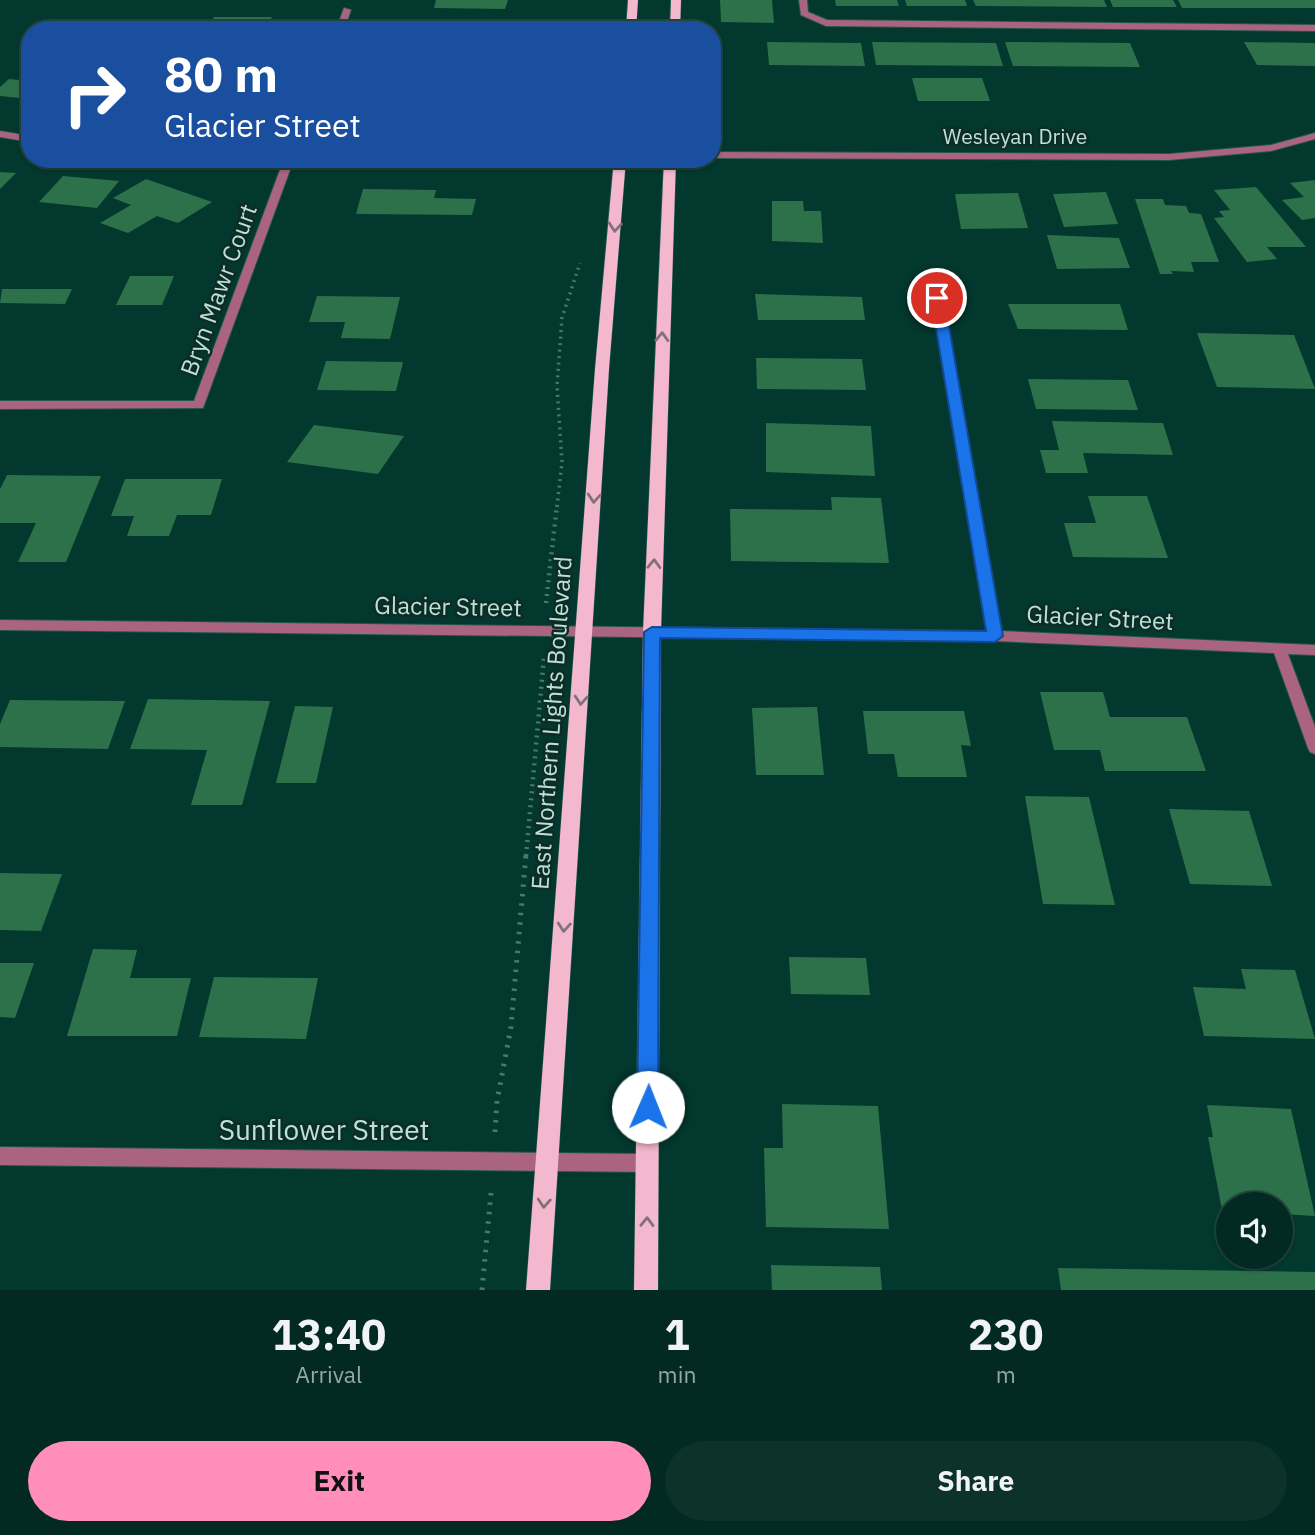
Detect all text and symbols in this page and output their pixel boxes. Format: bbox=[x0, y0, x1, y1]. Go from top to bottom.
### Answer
text: 80 m bbox=[164, 42, 278, 105]
icon: right bbox=[49, 49, 140, 140]
text: Glacier Street bbox=[164, 104, 361, 146]
street label: Wesleyan Drive bbox=[943, 122, 1087, 150]
street label: Bryn Mawr Court bbox=[172, 199, 264, 380]
one-way arrow bbox=[607, 221, 622, 233]
pin bbox=[907, 268, 967, 328]
icon: arrive bbox=[918, 279, 956, 317]
one-way arrow bbox=[655, 331, 670, 342]
one-way arrow bbox=[587, 493, 602, 504]
street label: East Northern Lights Boulevard bbox=[523, 555, 579, 891]
one-way arrow bbox=[647, 558, 662, 569]
street label: Glacier Street bbox=[374, 589, 522, 623]
street label: Glacier Street bbox=[1026, 597, 1175, 637]
one-way arrow bbox=[574, 695, 589, 706]
one-way arrow bbox=[557, 922, 572, 933]
position arrow bbox=[611, 1070, 685, 1144]
street label: Sunflower Street bbox=[219, 1111, 429, 1148]
map controls bbox=[1216, 1192, 1293, 1269]
button: sound bbox=[1216, 1192, 1293, 1269]
one-way arrow bbox=[537, 1197, 552, 1208]
one-way arrow bbox=[639, 1216, 654, 1227]
text: 13:40 bbox=[271, 1307, 386, 1362]
text: 1 bbox=[664, 1307, 690, 1362]
text: 230 bbox=[968, 1307, 1044, 1362]
text: Arrival bbox=[295, 1359, 362, 1389]
text: min bbox=[658, 1359, 696, 1389]
text: m bbox=[996, 1359, 1016, 1389]
button: Exit bbox=[28, 1441, 651, 1521]
button: Share bbox=[665, 1441, 1287, 1521]

